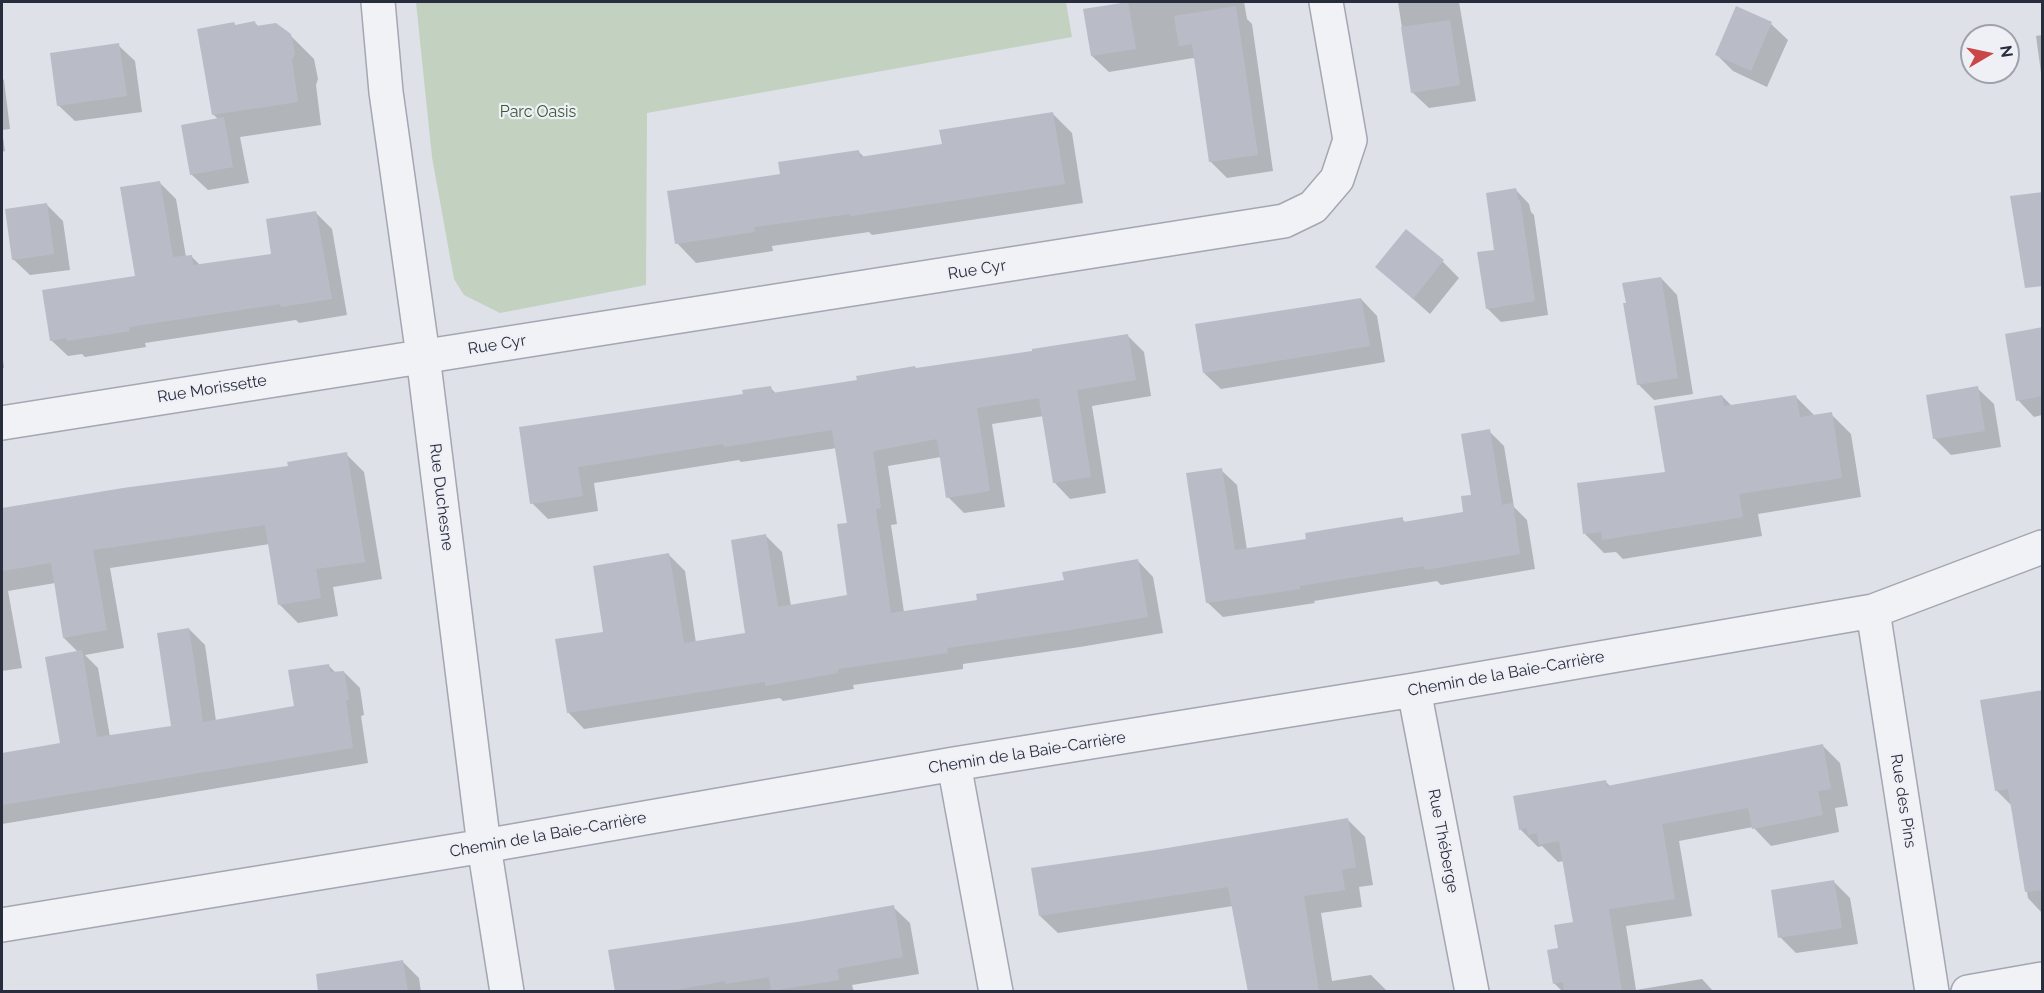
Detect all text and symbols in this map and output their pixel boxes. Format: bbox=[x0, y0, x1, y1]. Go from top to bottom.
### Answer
north arrow bbox=[1960, 24, 2020, 84]
text: N bbox=[1996, 44, 2017, 59]
park label: Parc Oasis bbox=[500, 102, 576, 122]
street label: Rue Cyr bbox=[947, 256, 1007, 284]
street label: Rue Cyr bbox=[467, 331, 527, 359]
street label: Rue Morissette bbox=[156, 371, 268, 407]
street label: Rue Duchesne bbox=[425, 442, 457, 552]
street label: Chemin de la Baie-Carrière bbox=[1406, 647, 1606, 701]
street label: Chemin de la Baie-Carrière bbox=[927, 728, 1127, 778]
street label: Rue des Pins bbox=[1886, 753, 1920, 849]
street label: Rue Théberge bbox=[1423, 787, 1463, 895]
street label: Chemin de la Baie-Carrière bbox=[448, 808, 648, 862]

